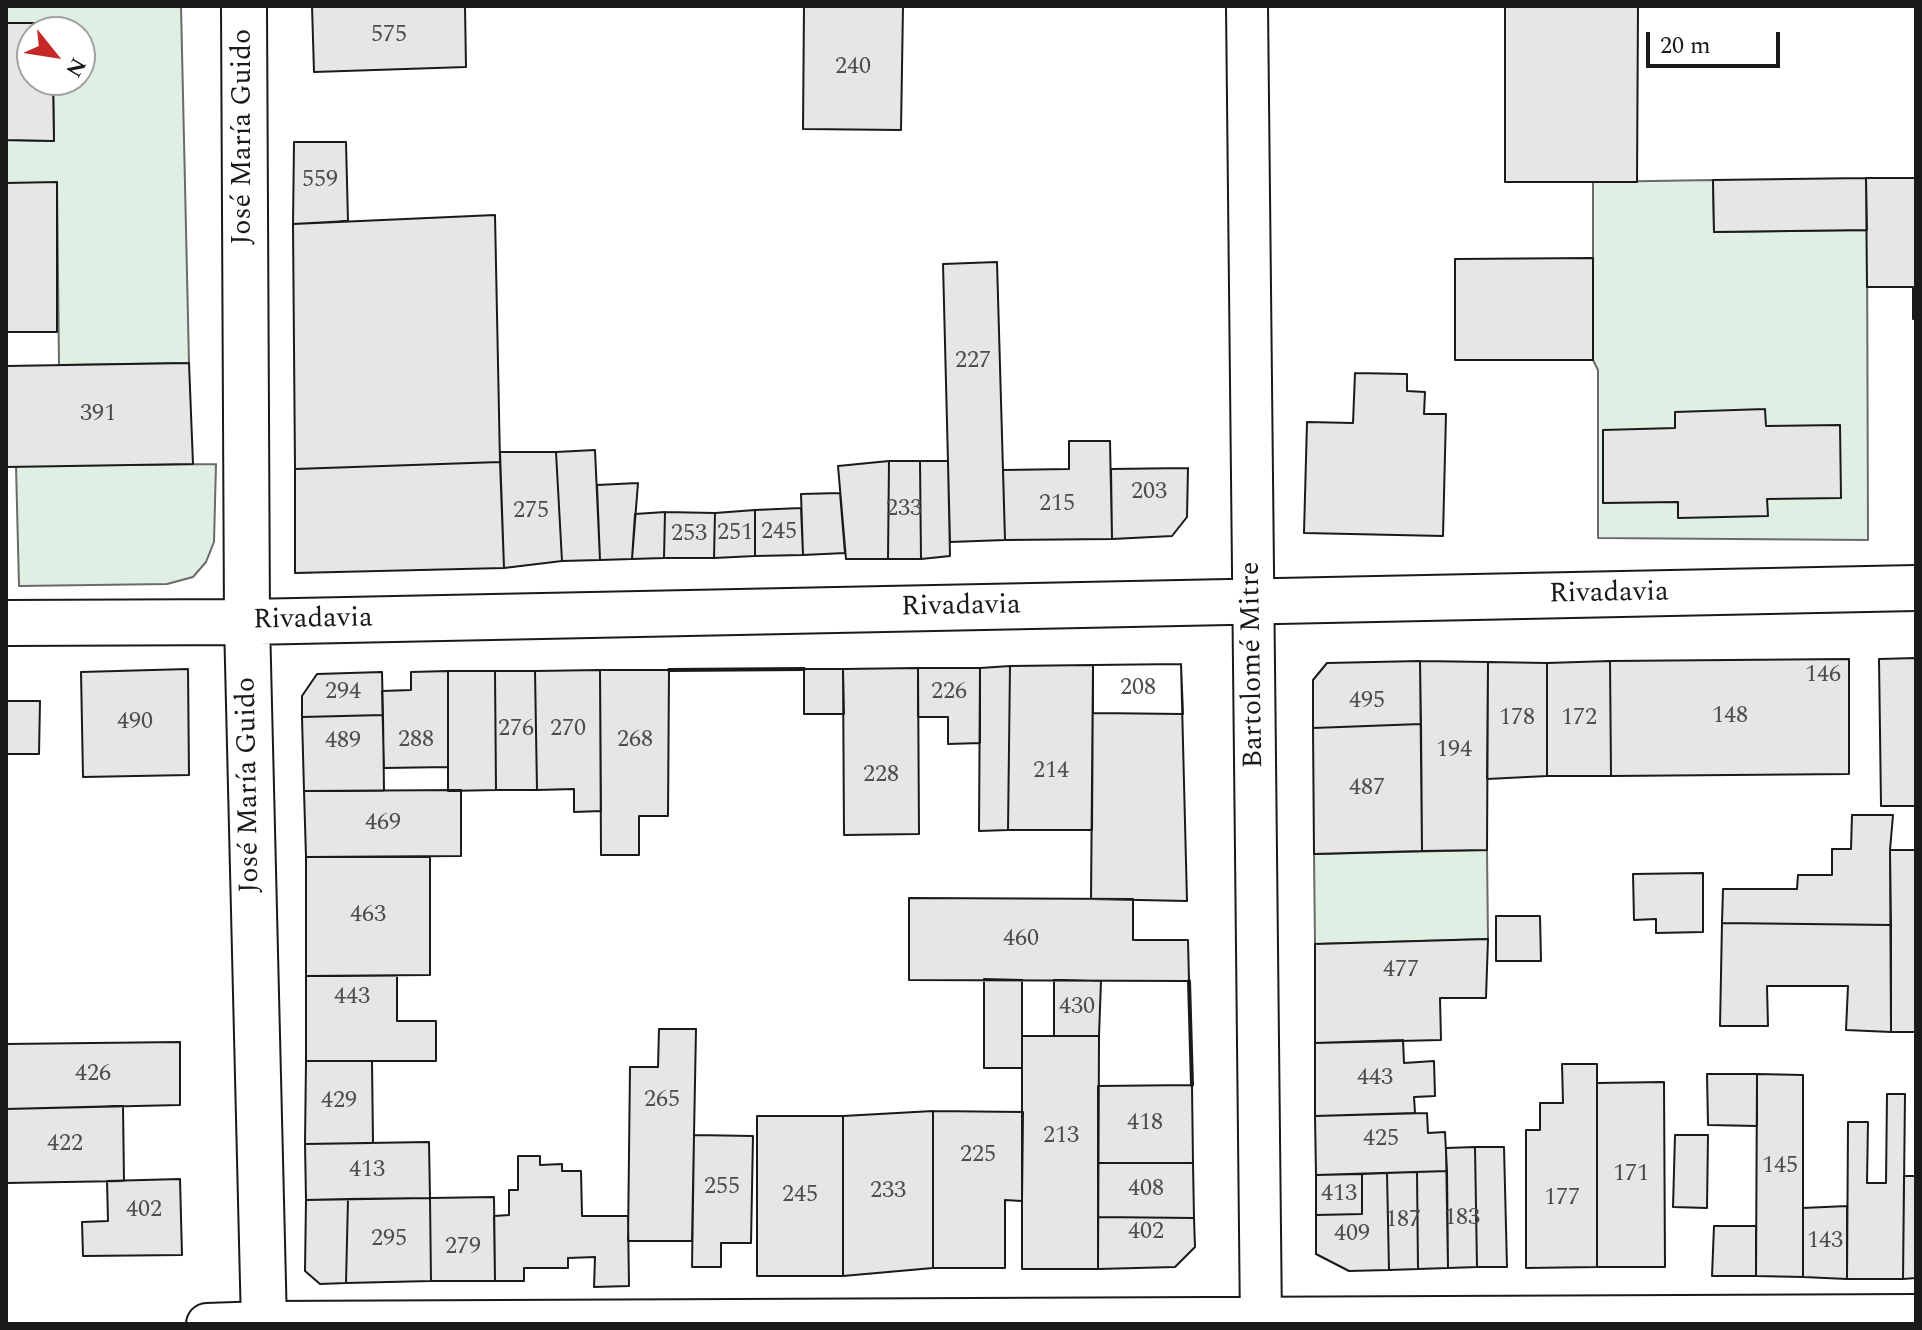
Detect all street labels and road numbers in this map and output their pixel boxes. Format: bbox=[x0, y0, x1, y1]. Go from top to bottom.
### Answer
street label: José María Guido bbox=[228, 29, 262, 245]
street label: Bartolomé Mitre bbox=[1235, 561, 1273, 769]
street label: Rivadavia bbox=[1549, 577, 1669, 613]
street label: Rivadavia bbox=[901, 590, 1021, 626]
street label: Rivadavia bbox=[253, 603, 373, 639]
street label: José María Guido bbox=[231, 677, 269, 893]

